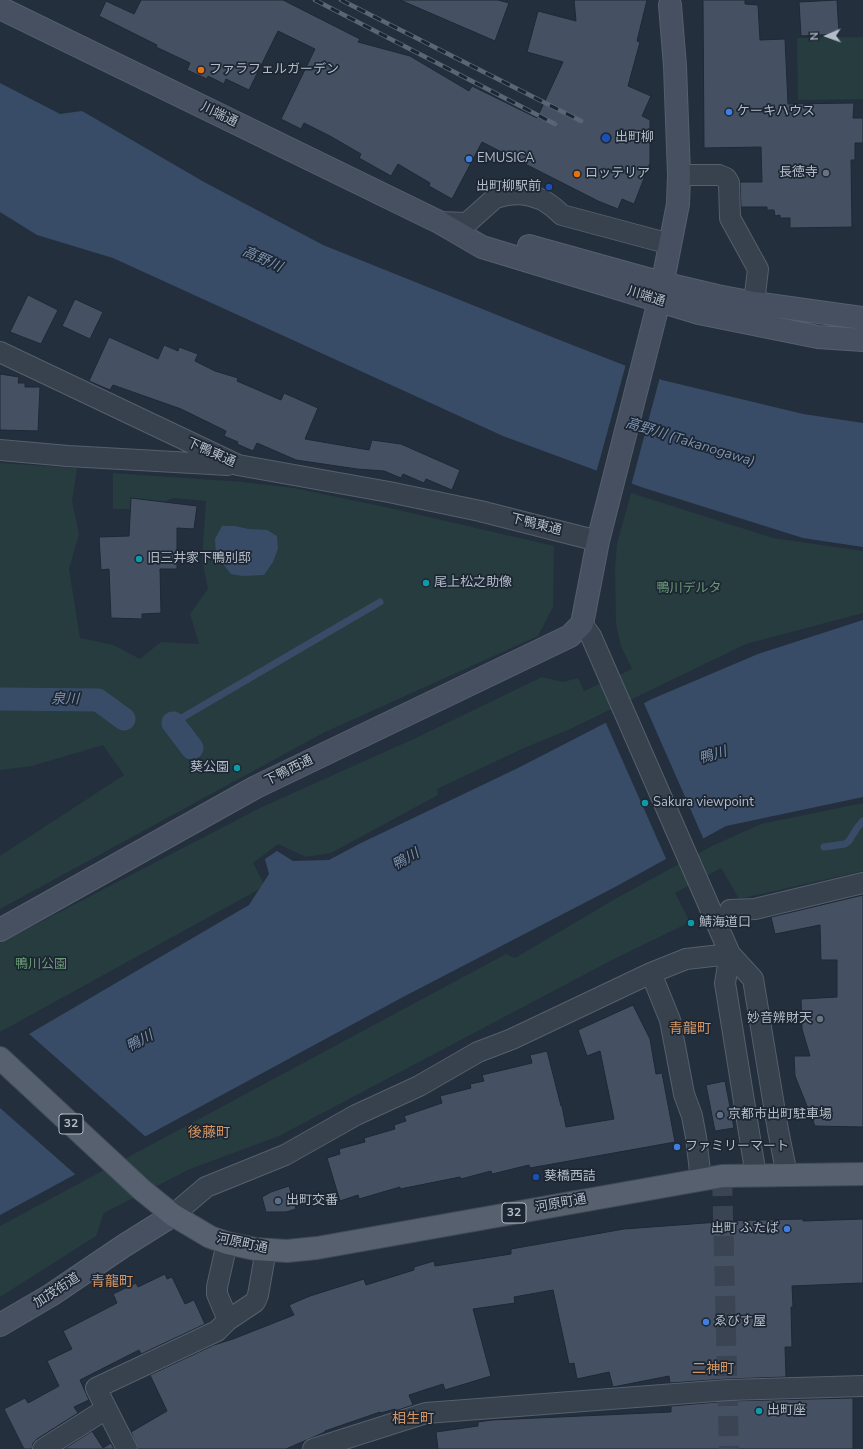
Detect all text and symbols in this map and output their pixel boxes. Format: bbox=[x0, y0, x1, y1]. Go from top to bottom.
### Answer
north arrow bbox=[807, 16, 847, 56]
text: N bbox=[807, 32, 822, 41]
place label: ファラフェルガーデン bbox=[209, 62, 339, 78]
marker: ファラフェルガーデン bbox=[196, 65, 206, 75]
street label: 川端通 bbox=[198, 99, 240, 131]
place label: ケーキハウス bbox=[737, 104, 815, 120]
marker: ケーキハウス bbox=[724, 107, 734, 117]
place label: 出町柳 bbox=[615, 130, 654, 146]
marker: 出町柳 bbox=[600, 132, 612, 144]
place label: EMUSICA bbox=[477, 151, 534, 167]
marker: EMUSICA bbox=[464, 154, 474, 164]
place label: 長徳寺 bbox=[779, 165, 818, 181]
place label: ロッテリア bbox=[585, 166, 650, 182]
marker: 長徳寺 bbox=[821, 168, 831, 178]
marker: ロッテリア bbox=[572, 169, 582, 179]
place label: 出町柳駅前 bbox=[476, 179, 541, 195]
marker: 出町柳駅前 bbox=[544, 182, 554, 192]
water label: 高野川 bbox=[239, 244, 285, 276]
street label: 川端通 bbox=[625, 284, 667, 310]
water label: 高野川 (Takanogawa) bbox=[623, 415, 757, 471]
street label: 下鴨東通 bbox=[184, 435, 238, 471]
street label: 下鴨東通 bbox=[509, 511, 563, 539]
place label: 旧三井家下鴨別邸 bbox=[147, 551, 251, 567]
marker: 旧三井家下鴨別邸 bbox=[134, 554, 144, 564]
place label: 尾上松之助像 bbox=[434, 575, 512, 591]
marker: 尾上松之助像 bbox=[421, 578, 431, 588]
park label: 鴨川デルタ bbox=[657, 581, 721, 597]
water label: 泉川 bbox=[51, 691, 79, 709]
water label: 鴨川 bbox=[697, 744, 729, 768]
street label: 下鴨西通 bbox=[262, 753, 316, 789]
place label: 葵公園 bbox=[190, 760, 229, 776]
marker: 葵公園 bbox=[232, 763, 242, 773]
place label: Sakura viewpoint bbox=[653, 795, 754, 811]
marker: Sakura viewpoint bbox=[640, 798, 650, 808]
water label: 鴨川 bbox=[390, 846, 422, 874]
place label: 鯖海道口 bbox=[699, 915, 751, 931]
marker: 鯖海道口 bbox=[686, 918, 696, 928]
park label: 鴨川公園 bbox=[15, 957, 67, 973]
place label: 妙音辨財天 bbox=[747, 1011, 812, 1027]
marker: 妙音辨財天 bbox=[815, 1014, 825, 1024]
district label: 青龍町 bbox=[669, 1022, 711, 1038]
water label: 鴨川 bbox=[124, 1028, 156, 1056]
place label: 京都市出町駐車場 bbox=[728, 1107, 832, 1123]
marker: 京都市出町駐車場 bbox=[715, 1110, 725, 1120]
road number: 32 bbox=[59, 1114, 83, 1134]
district label: 後藤町 bbox=[188, 1126, 230, 1142]
place label: ファミリーマート bbox=[685, 1139, 789, 1155]
marker: ファミリーマート bbox=[672, 1142, 682, 1152]
place label: 葵橋西詰 bbox=[544, 1169, 596, 1185]
marker: 葵橋西詰 bbox=[531, 1172, 541, 1182]
street label: 河原町通 bbox=[534, 1192, 588, 1216]
place label: 出町交番 bbox=[286, 1193, 338, 1209]
marker: 出町交番 bbox=[273, 1196, 283, 1206]
road number: 32 bbox=[502, 1203, 526, 1223]
place label: 出町 ふたば bbox=[711, 1221, 779, 1237]
marker: 出町 ふたば bbox=[782, 1224, 792, 1234]
street label: 河原町通 bbox=[215, 1231, 269, 1257]
street label: 加茂街道 bbox=[31, 1270, 83, 1312]
district label: 青龍町 bbox=[91, 1275, 133, 1291]
place label: ゑびす屋 bbox=[714, 1314, 766, 1330]
marker: ゑびす屋 bbox=[701, 1317, 711, 1327]
district label: 二神町 bbox=[692, 1362, 734, 1378]
place label: 出町座 bbox=[767, 1403, 806, 1419]
marker: 出町座 bbox=[754, 1406, 764, 1416]
district label: 相生町 bbox=[392, 1412, 434, 1428]

